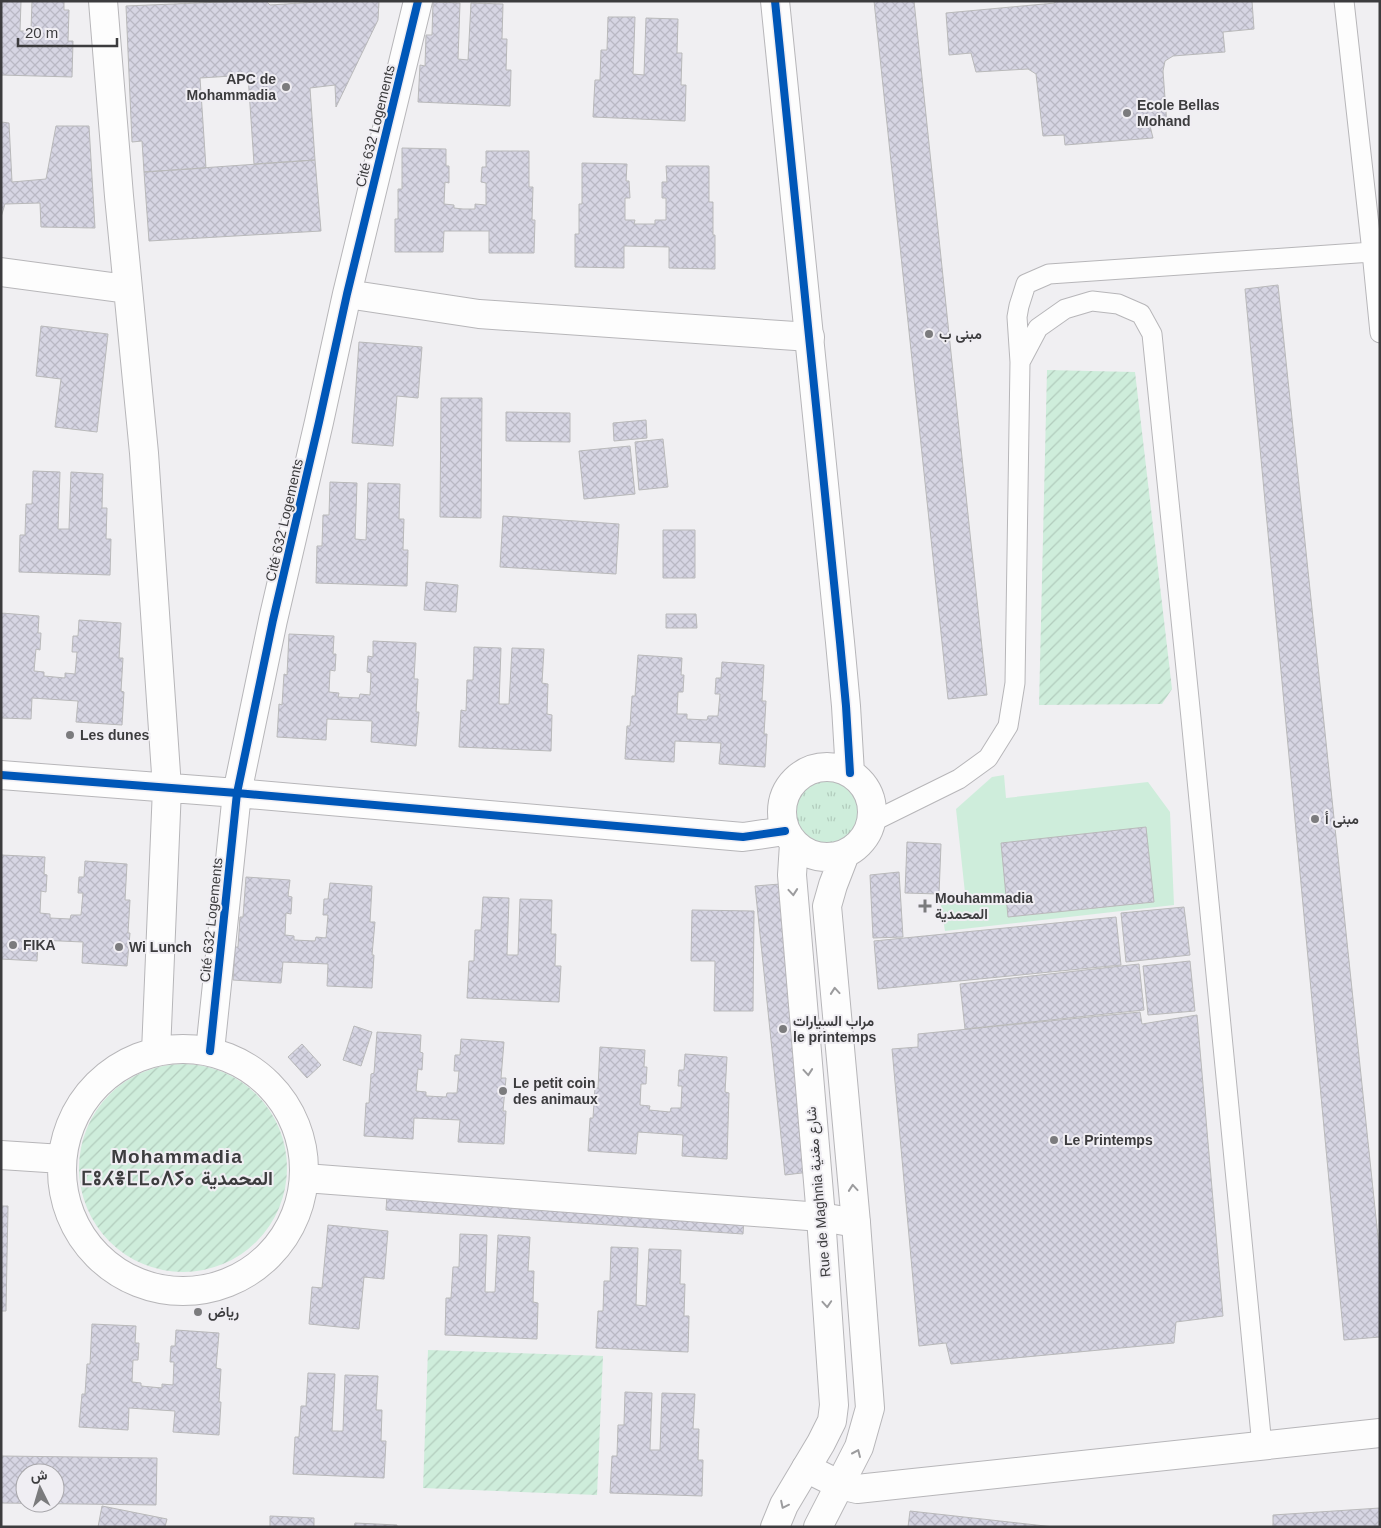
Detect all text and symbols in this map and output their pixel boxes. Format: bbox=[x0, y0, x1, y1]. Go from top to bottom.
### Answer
scale bar bbox=[18, 15, 116, 47]
text: 20 m bbox=[25, 24, 58, 41]
street label: Cité 632 Logements bbox=[352, 63, 398, 189]
place label: APC de Mohammadia bbox=[187, 71, 276, 103]
marker: APC de Mohammadia bbox=[280, 81, 292, 93]
place label: Ecole Bellas Mohand bbox=[1137, 97, 1220, 129]
marker: Ecole Bellas Mohand bbox=[1121, 107, 1133, 119]
place label: مبنى ب bbox=[939, 326, 982, 343]
marker: مبنى ب bbox=[923, 328, 935, 340]
street label: Cité 632 Logements bbox=[262, 457, 306, 583]
place label: Les dunes bbox=[80, 727, 149, 743]
marker: Les dunes bbox=[64, 729, 76, 741]
place label: مبنى أ bbox=[1325, 811, 1359, 828]
marker: مبنى أ bbox=[1309, 813, 1321, 825]
street label: Cité 632 Logements bbox=[196, 857, 226, 983]
one-way arrow bbox=[787, 889, 798, 897]
place label: Mouhammadia المحمدية bbox=[935, 890, 1033, 923]
marker: Mouhammadia المحمدية bbox=[919, 900, 931, 912]
place label: FIKA bbox=[23, 937, 56, 953]
marker: FIKA bbox=[7, 939, 19, 951]
place label: Wi Lunch bbox=[129, 939, 192, 955]
marker: Wi Lunch bbox=[113, 941, 125, 953]
one-way arrow bbox=[830, 987, 841, 995]
place label: مراب السيارات le printemps bbox=[793, 1013, 876, 1045]
marker: مراب السيارات le printemps bbox=[777, 1023, 789, 1035]
one-way arrow bbox=[803, 1068, 814, 1076]
place label: Le petit coin des animaux bbox=[513, 1075, 598, 1107]
marker: Le petit coin des animaux bbox=[497, 1085, 509, 1097]
street label: Rue de Maghnia شارع مغنية bbox=[803, 1106, 836, 1278]
place label: Le Printemps bbox=[1064, 1132, 1153, 1148]
marker: Le Printemps bbox=[1048, 1134, 1060, 1146]
district label: Mohammadia ⵎⵓⵃⴻⵎⵎⴰⴷⵢⴰ المحمدية bbox=[81, 1146, 273, 1190]
one-way arrow bbox=[847, 1184, 858, 1192]
one-way arrow bbox=[821, 1300, 832, 1308]
place label: رياض bbox=[208, 1304, 239, 1321]
marker: رياض bbox=[192, 1306, 204, 1318]
one-way arrow bbox=[850, 1449, 861, 1458]
north arrow bbox=[15, 1463, 65, 1513]
text: ش bbox=[30, 1466, 48, 1485]
one-way arrow bbox=[781, 1500, 791, 1509]

